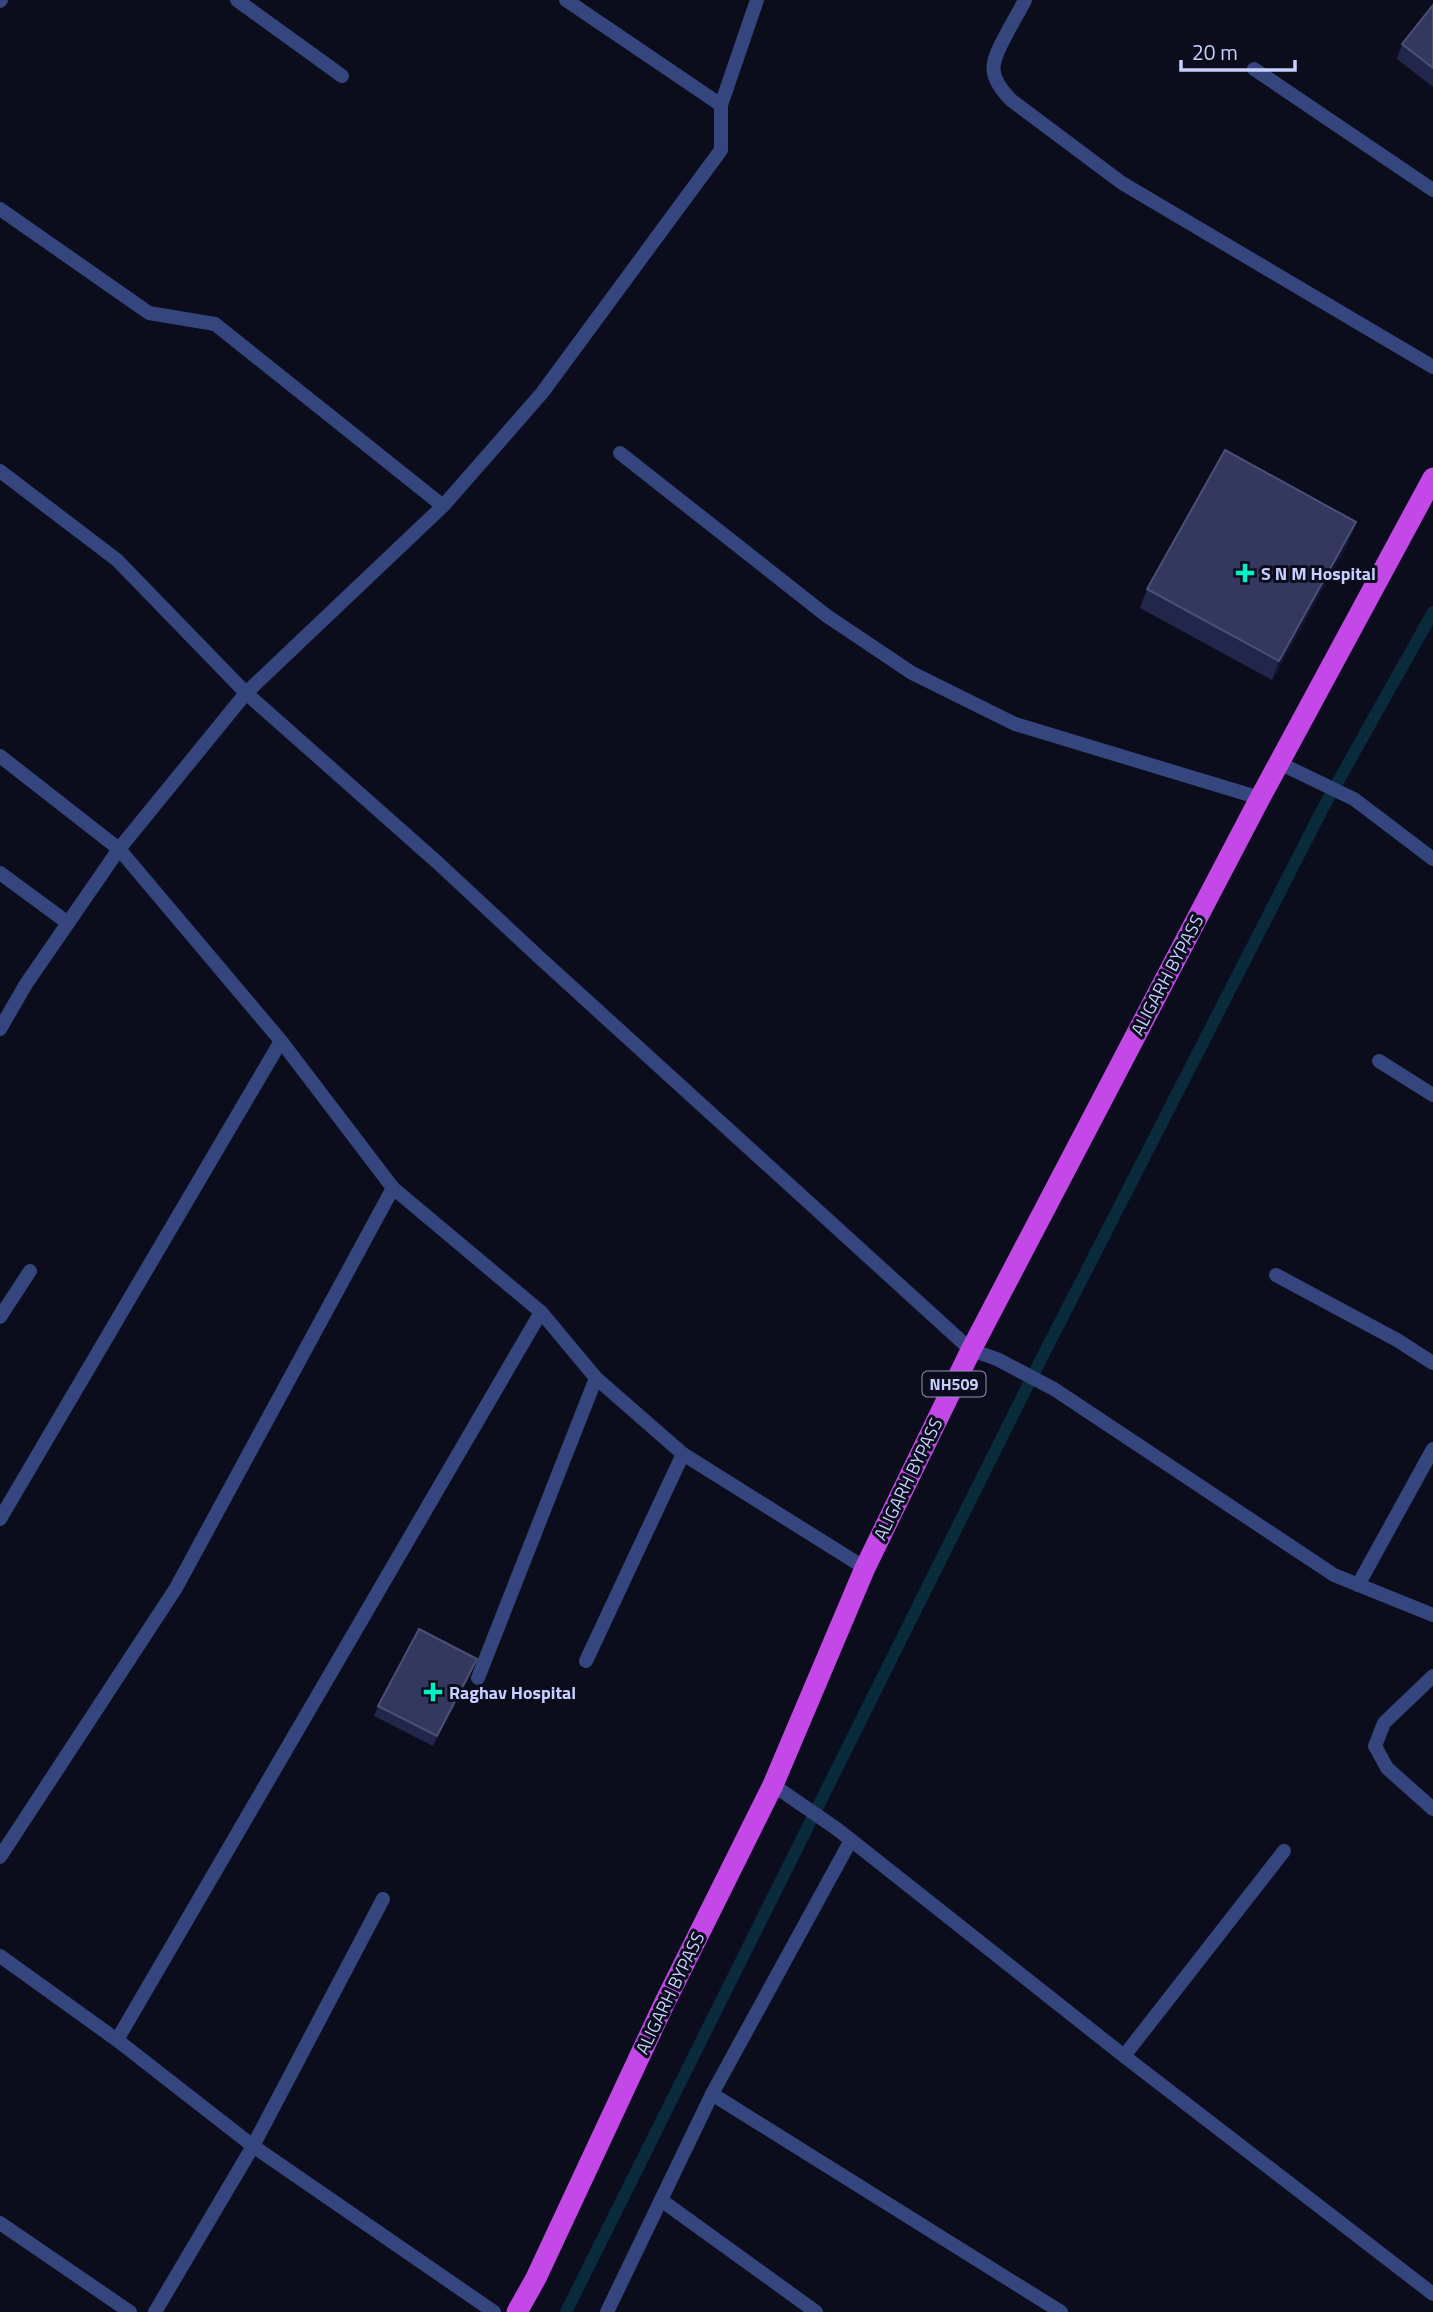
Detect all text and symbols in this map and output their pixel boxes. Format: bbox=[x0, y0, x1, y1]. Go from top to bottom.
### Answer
scale bar bbox=[1181, 28, 1295, 72]
text: 20 m bbox=[1192, 36, 1238, 68]
place label: S N M Hospital bbox=[1261, 560, 1376, 587]
marker: S N M Hospital bbox=[1235, 563, 1255, 583]
street label: ALIGARH BYPASS bbox=[1124, 910, 1210, 1040]
road number: NH509 bbox=[922, 1372, 986, 1396]
street label: ALIGARH BYPASS bbox=[867, 1413, 949, 1545]
place label: Raghav Hospital bbox=[449, 1679, 576, 1706]
marker: Raghav Hospital bbox=[423, 1682, 443, 1702]
street label: ALIGARH BYPASS bbox=[629, 1927, 711, 2059]

